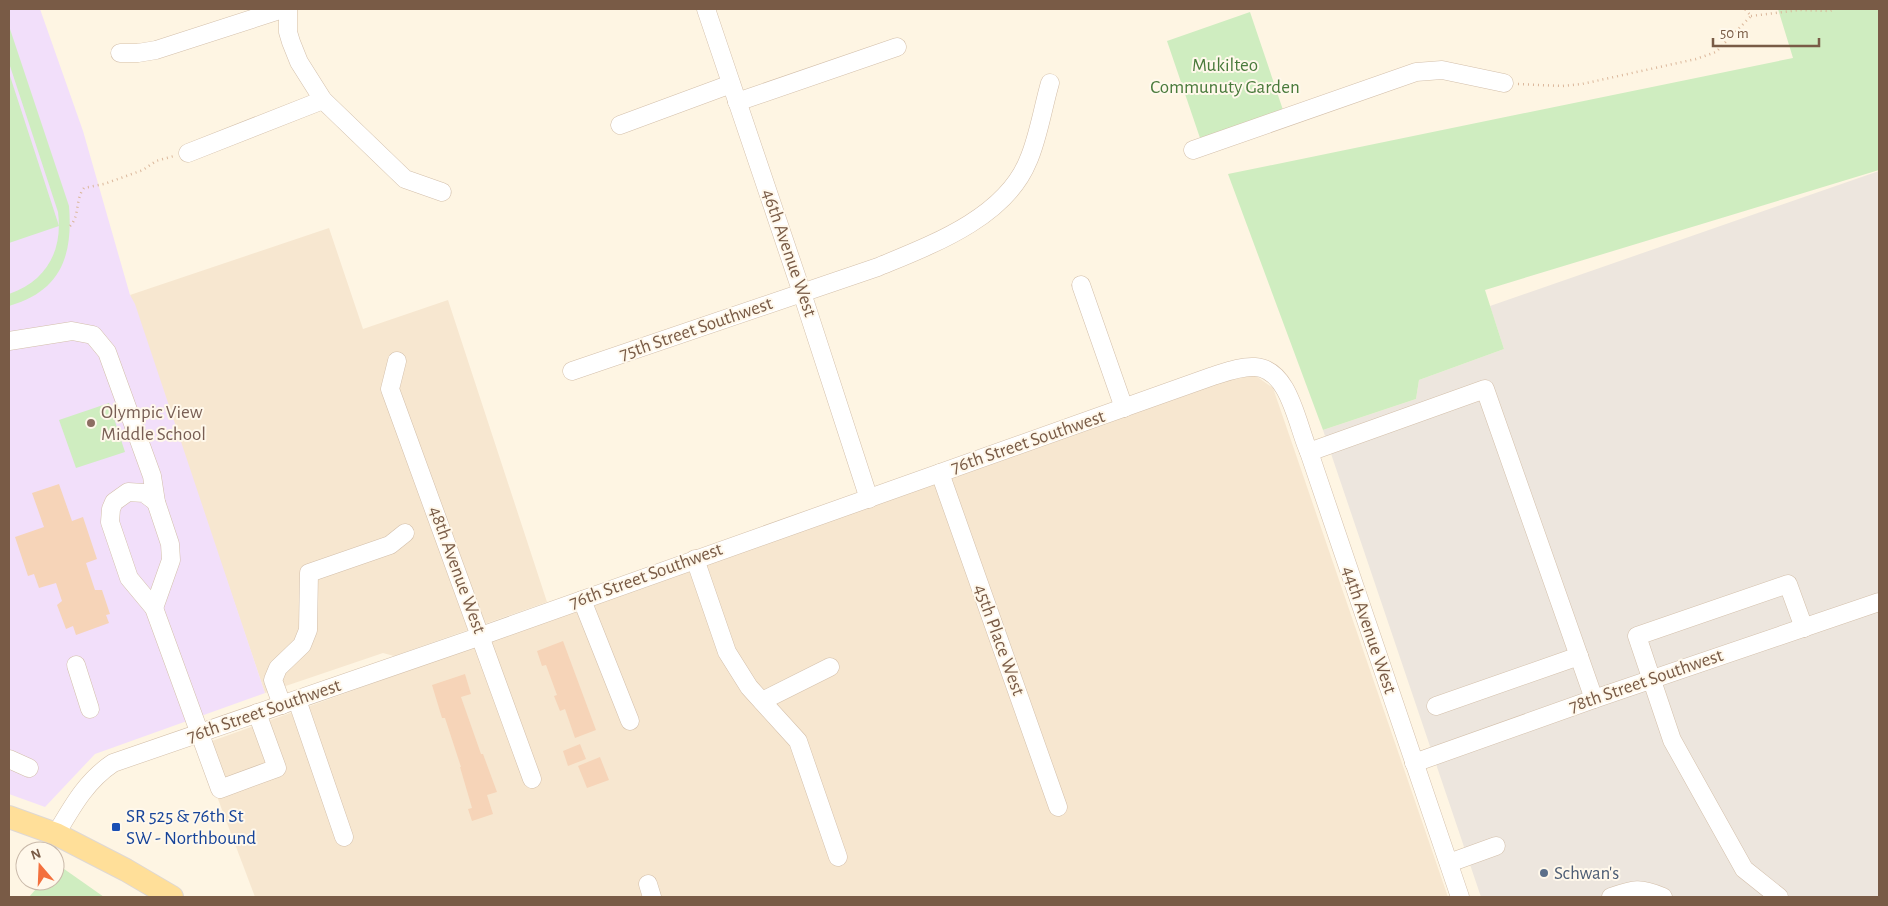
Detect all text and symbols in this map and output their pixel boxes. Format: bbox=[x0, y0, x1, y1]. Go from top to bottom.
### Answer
scale bar bbox=[1713, 15, 1819, 47]
text: 50 m bbox=[1720, 26, 1749, 41]
park label: Mukilteo Communuty Garden bbox=[1150, 56, 1300, 97]
street label: 46th Avenue West bbox=[758, 187, 820, 319]
street label: 75th Street Southwest bbox=[617, 294, 775, 364]
place label: Olympic View Middle School bbox=[101, 403, 206, 444]
street label: 76th Street Southwest bbox=[949, 407, 1107, 477]
marker: Olympic View Middle School bbox=[85, 417, 97, 429]
street label: 48th Avenue West bbox=[425, 504, 489, 636]
street label: 76th Street Southwest bbox=[567, 539, 725, 613]
street label: 44th Avenue West bbox=[1338, 564, 1400, 696]
street label: 45th Place West bbox=[970, 582, 1028, 698]
street label: 78th Street Southwest bbox=[1567, 646, 1725, 716]
street label: 76th Street Southwest bbox=[185, 676, 343, 746]
place label: SR 525 & 76th St SW - Northbound bbox=[126, 807, 256, 848]
marker: SR 525 & 76th St SW - Northbound bbox=[110, 821, 122, 833]
north arrow bbox=[15, 841, 65, 891]
text: N bbox=[29, 846, 43, 863]
place label: Schwan's bbox=[1554, 864, 1619, 883]
marker: Schwan's bbox=[1538, 867, 1550, 879]

